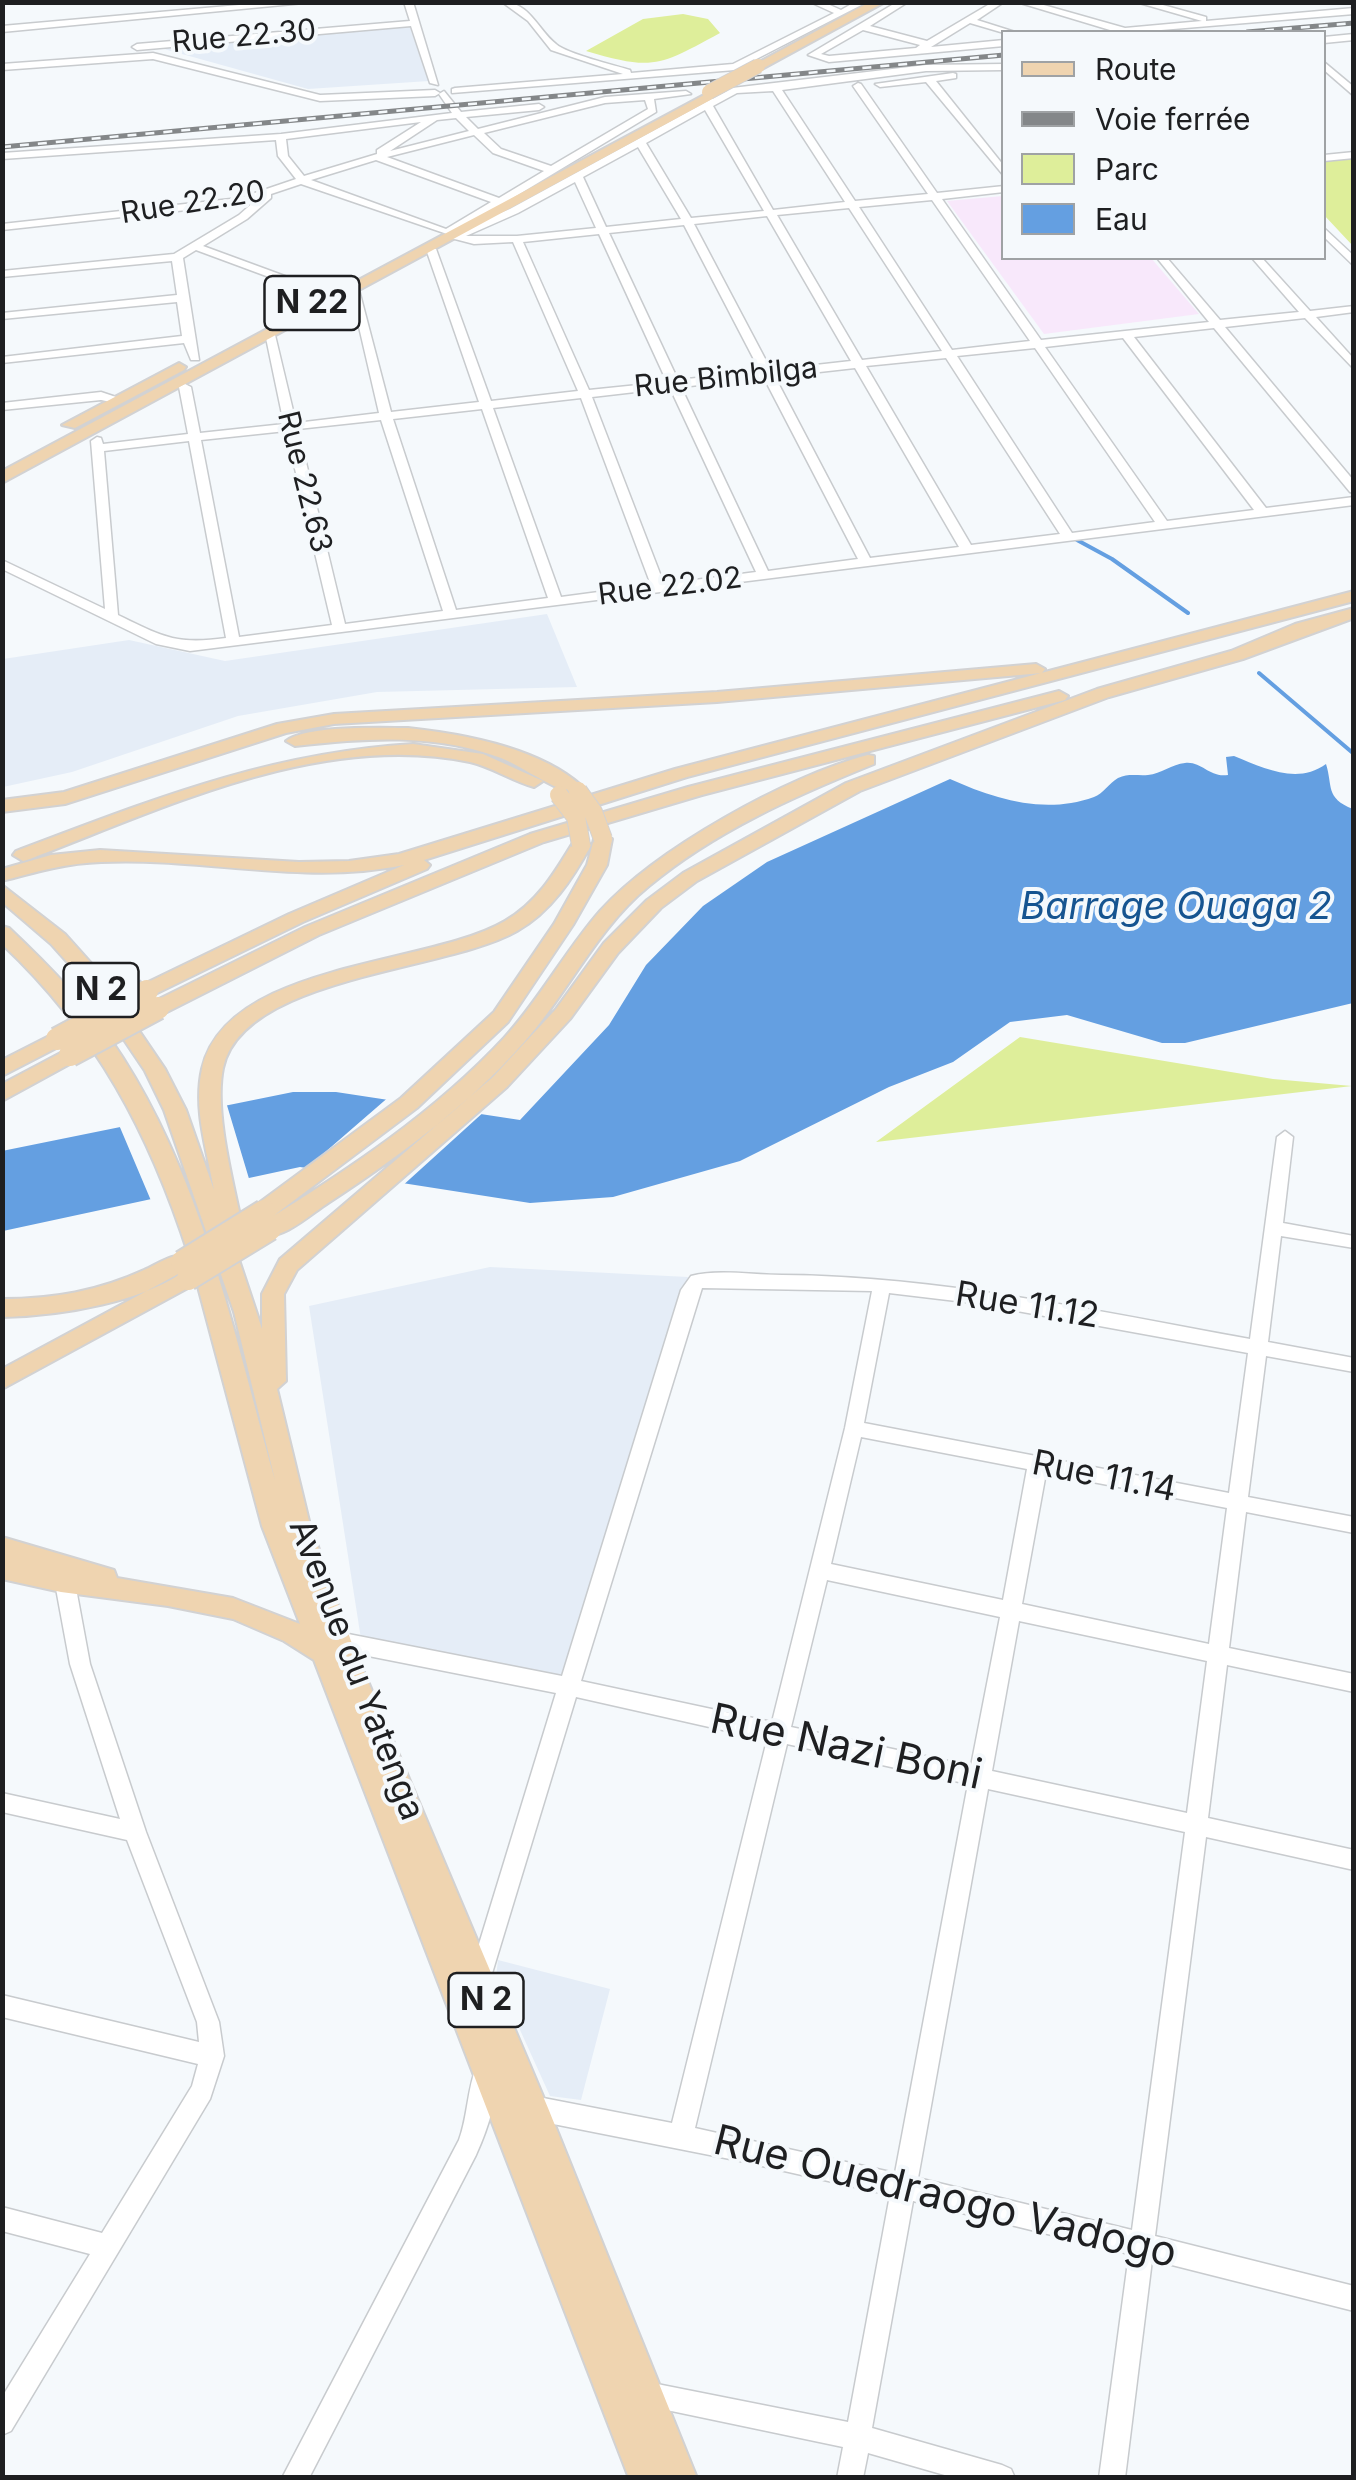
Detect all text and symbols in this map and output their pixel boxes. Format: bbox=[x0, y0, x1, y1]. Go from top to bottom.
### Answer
street label: Rue 22.30 bbox=[170, 13, 318, 61]
legend bbox=[1001, 30, 1326, 260]
text: Route bbox=[1095, 51, 1177, 87]
text: Voie ferrée bbox=[1095, 101, 1251, 137]
text: Parc bbox=[1095, 151, 1159, 187]
street label: Rue 22.20 bbox=[118, 174, 268, 232]
text: Eau bbox=[1095, 201, 1148, 237]
road number: N 22 bbox=[264, 276, 360, 330]
street label: Rue Bimbilga bbox=[632, 350, 820, 406]
street label: Rue 22.63 bbox=[269, 408, 339, 556]
street label: Rue 22.02 bbox=[596, 560, 744, 614]
water label: Barrage Ouaga 2 bbox=[1020, 885, 1332, 931]
road number: N 2 bbox=[64, 963, 138, 1017]
street label: Rue 11.12 bbox=[952, 1274, 1102, 1338]
street label: Rue 11.14 bbox=[1028, 1442, 1180, 1512]
street label: Avenue du Yatenga bbox=[279, 1514, 433, 1826]
street label: Rue Nazi Boni bbox=[706, 1695, 986, 1801]
road number: N 2 bbox=[448, 1973, 524, 2027]
street label: Rue Ouedraogo Vadogo bbox=[708, 2116, 1182, 2280]

